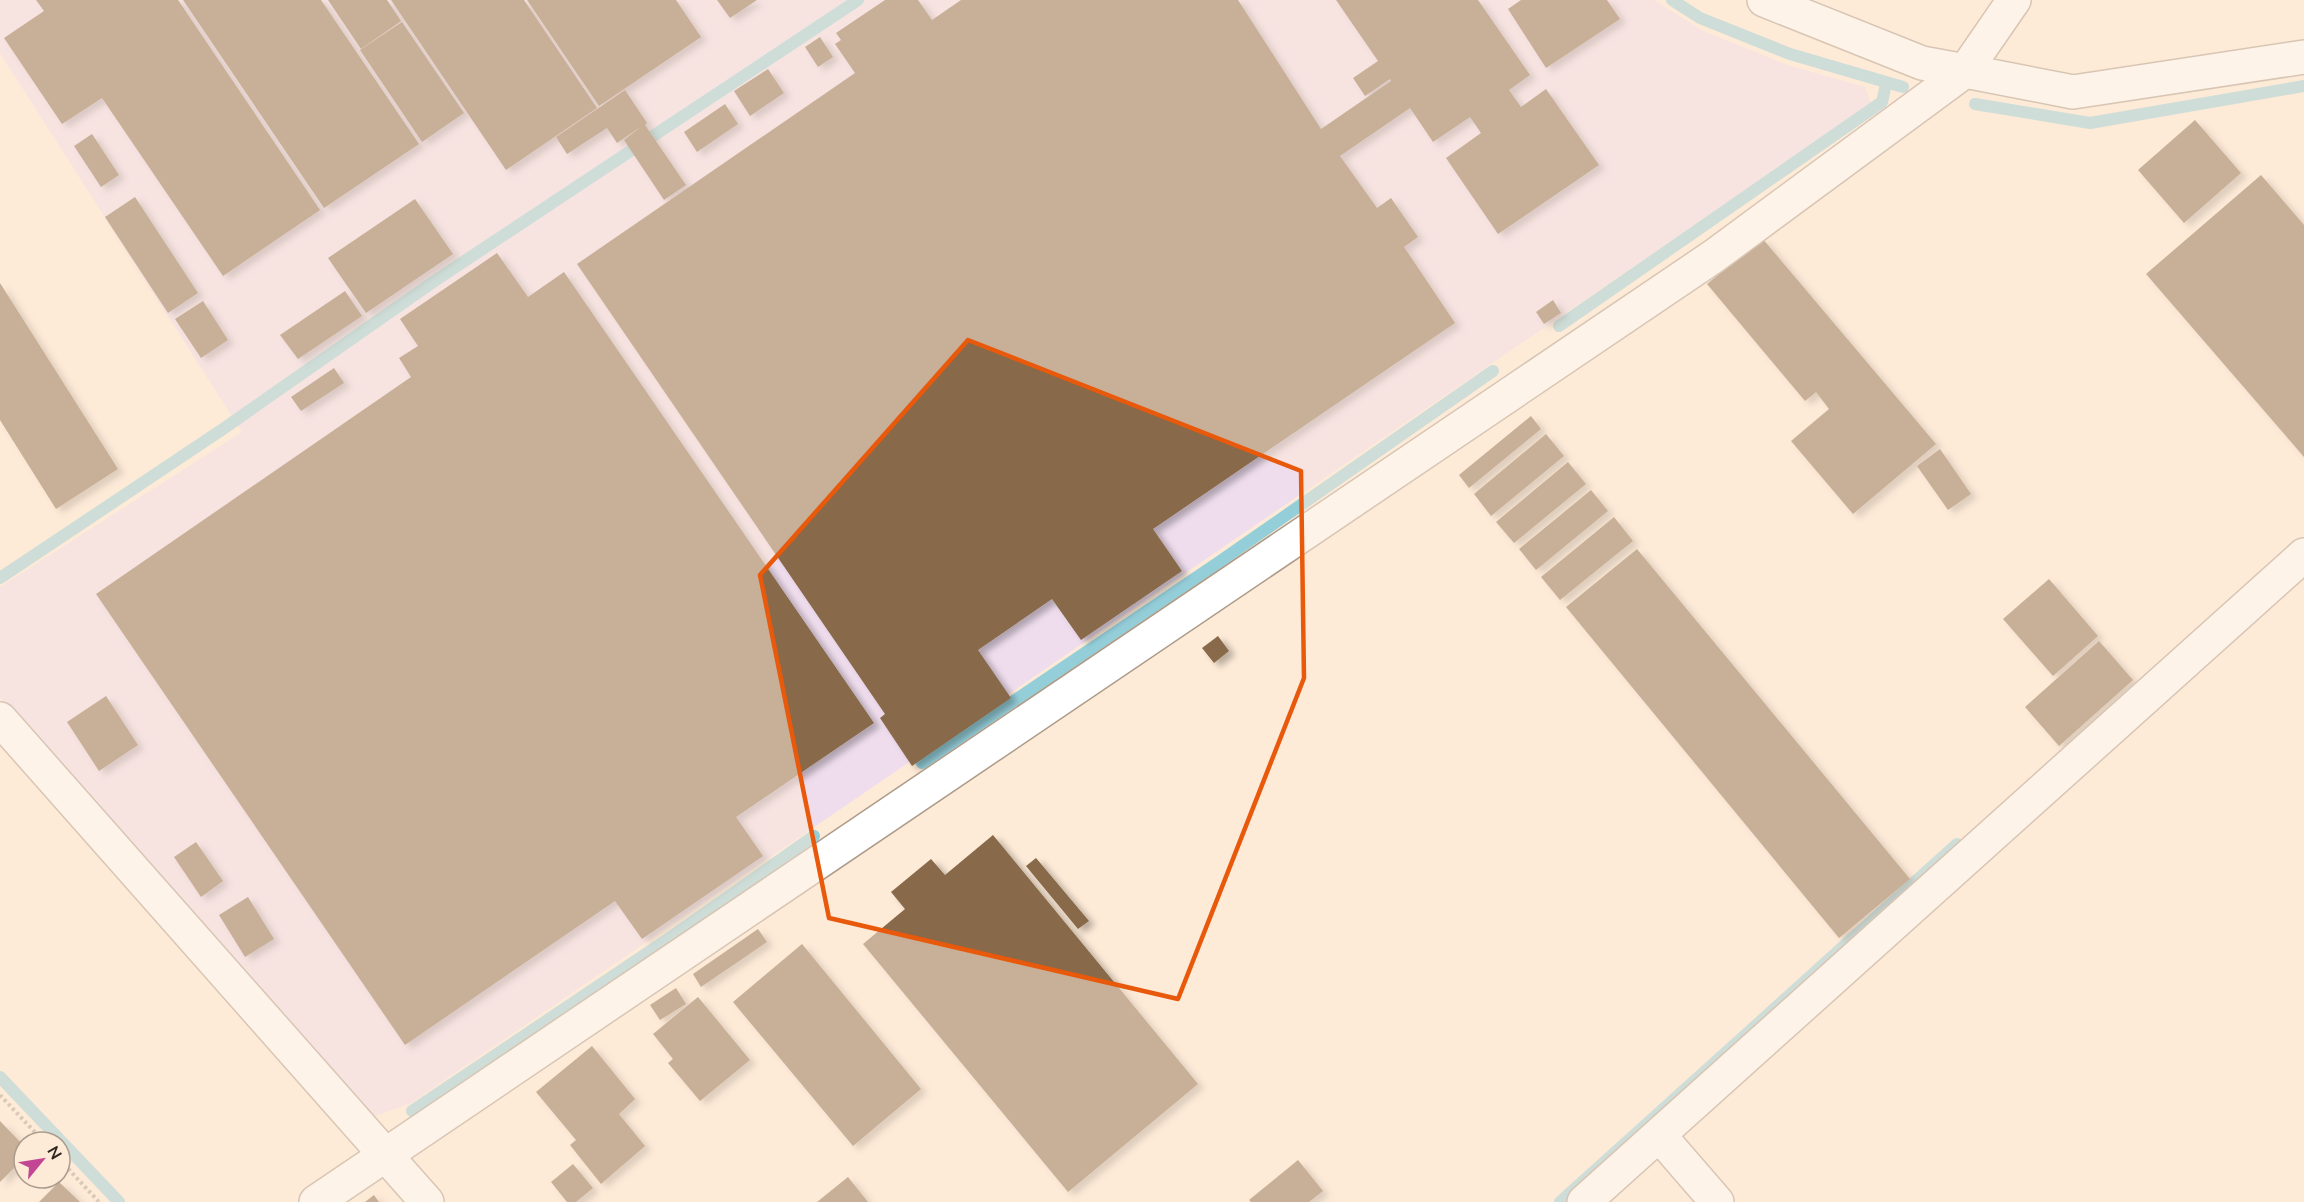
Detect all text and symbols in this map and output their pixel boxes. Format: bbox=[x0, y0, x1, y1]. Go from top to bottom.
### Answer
north arrow bbox=[12, 1130, 72, 1190]
text: N bbox=[43, 1142, 67, 1163]

